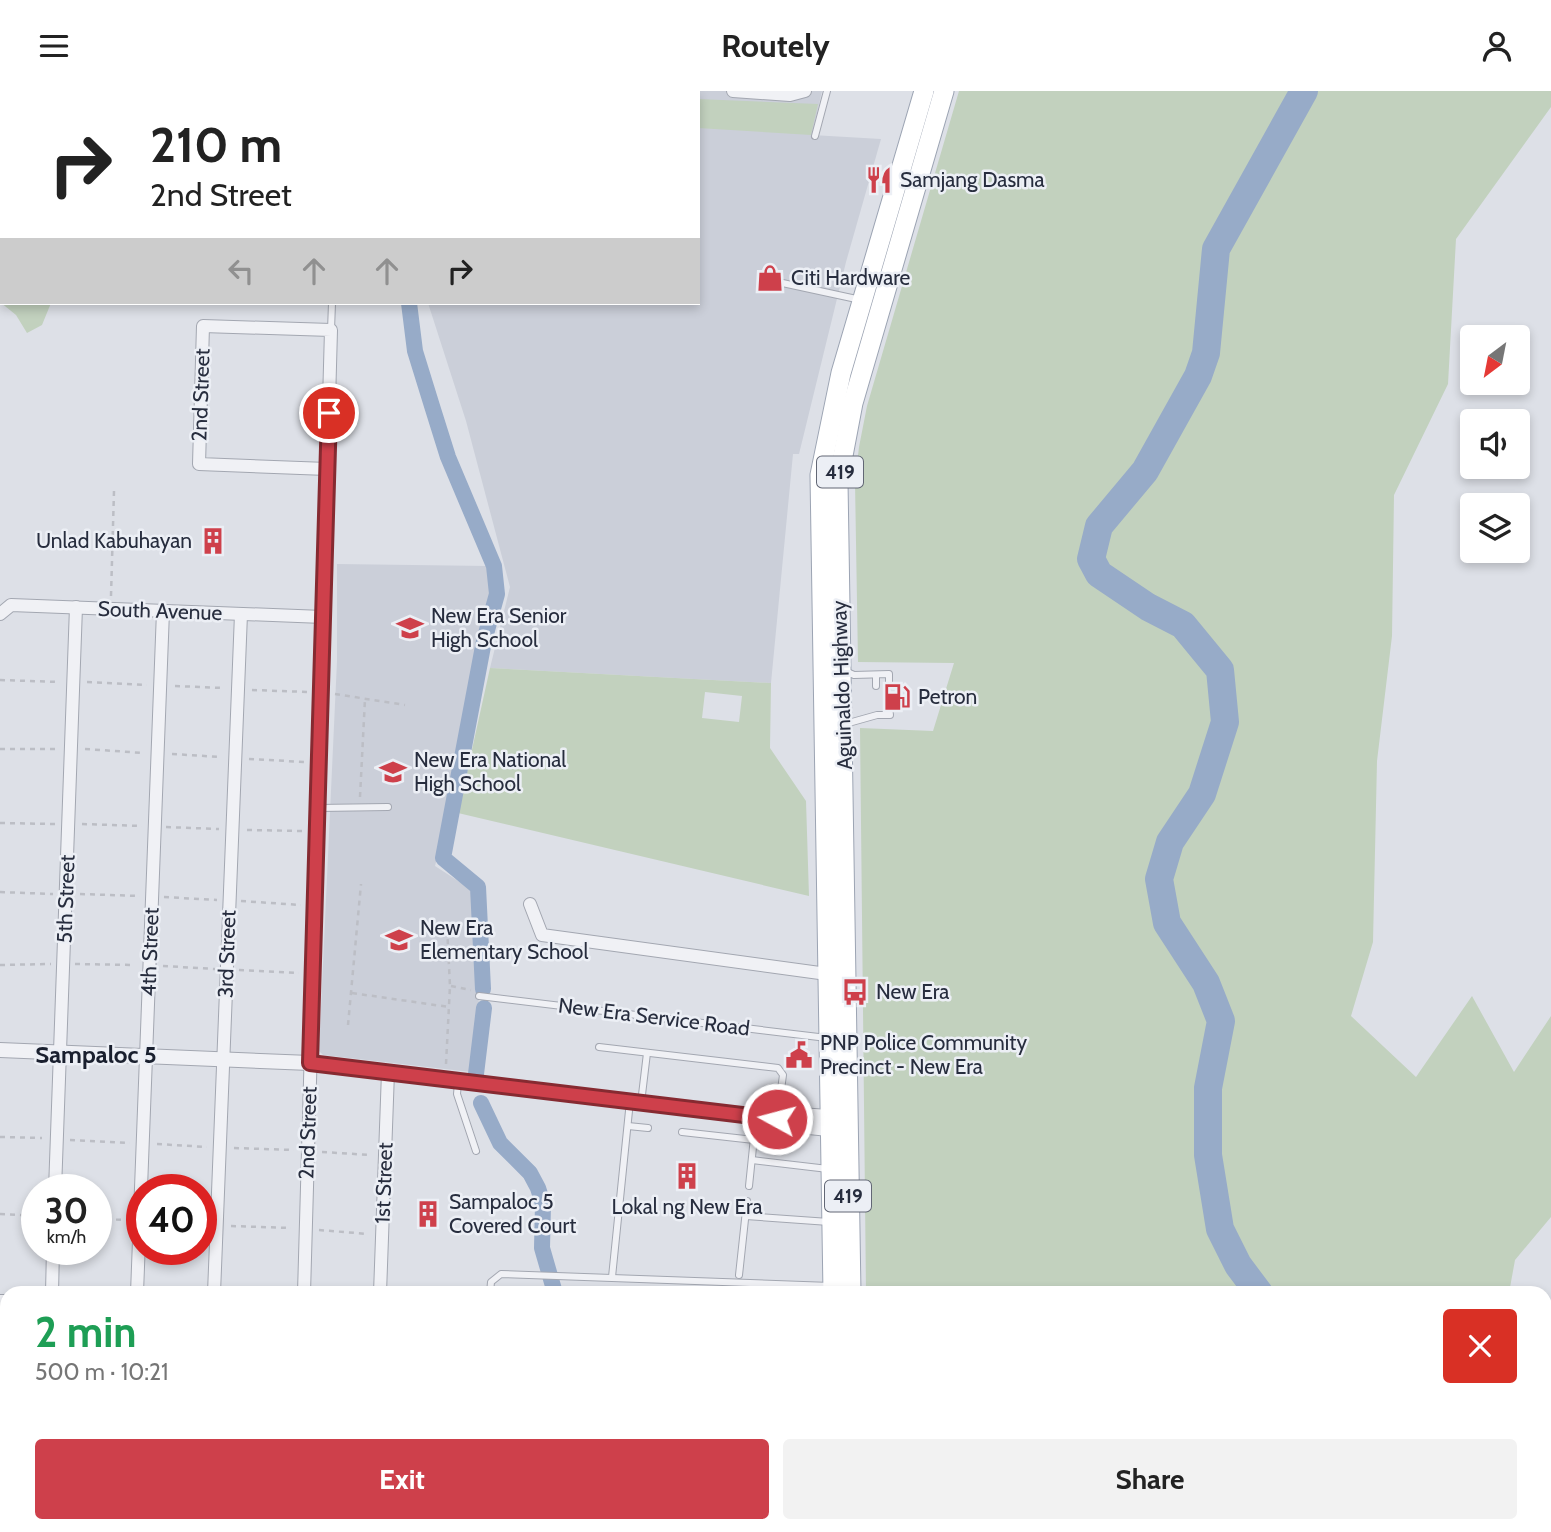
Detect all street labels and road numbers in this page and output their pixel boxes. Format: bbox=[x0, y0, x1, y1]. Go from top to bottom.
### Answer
street label: 2nd Street bbox=[186, 348, 215, 442]
road number: 419 bbox=[817, 457, 863, 487]
street label: South Avenue bbox=[97, 596, 223, 625]
street label: Aguinaldo Highway bbox=[826, 600, 857, 770]
street label: 5th Street bbox=[51, 854, 80, 944]
street label: 4th Street bbox=[135, 907, 164, 997]
street label: 3rd Street bbox=[212, 910, 241, 998]
street label: New Era Service Road bbox=[557, 992, 751, 1041]
street label: 2nd Street bbox=[293, 1086, 322, 1180]
street label: 1st Street bbox=[370, 1142, 397, 1224]
road number: 419 bbox=[825, 1181, 871, 1211]

